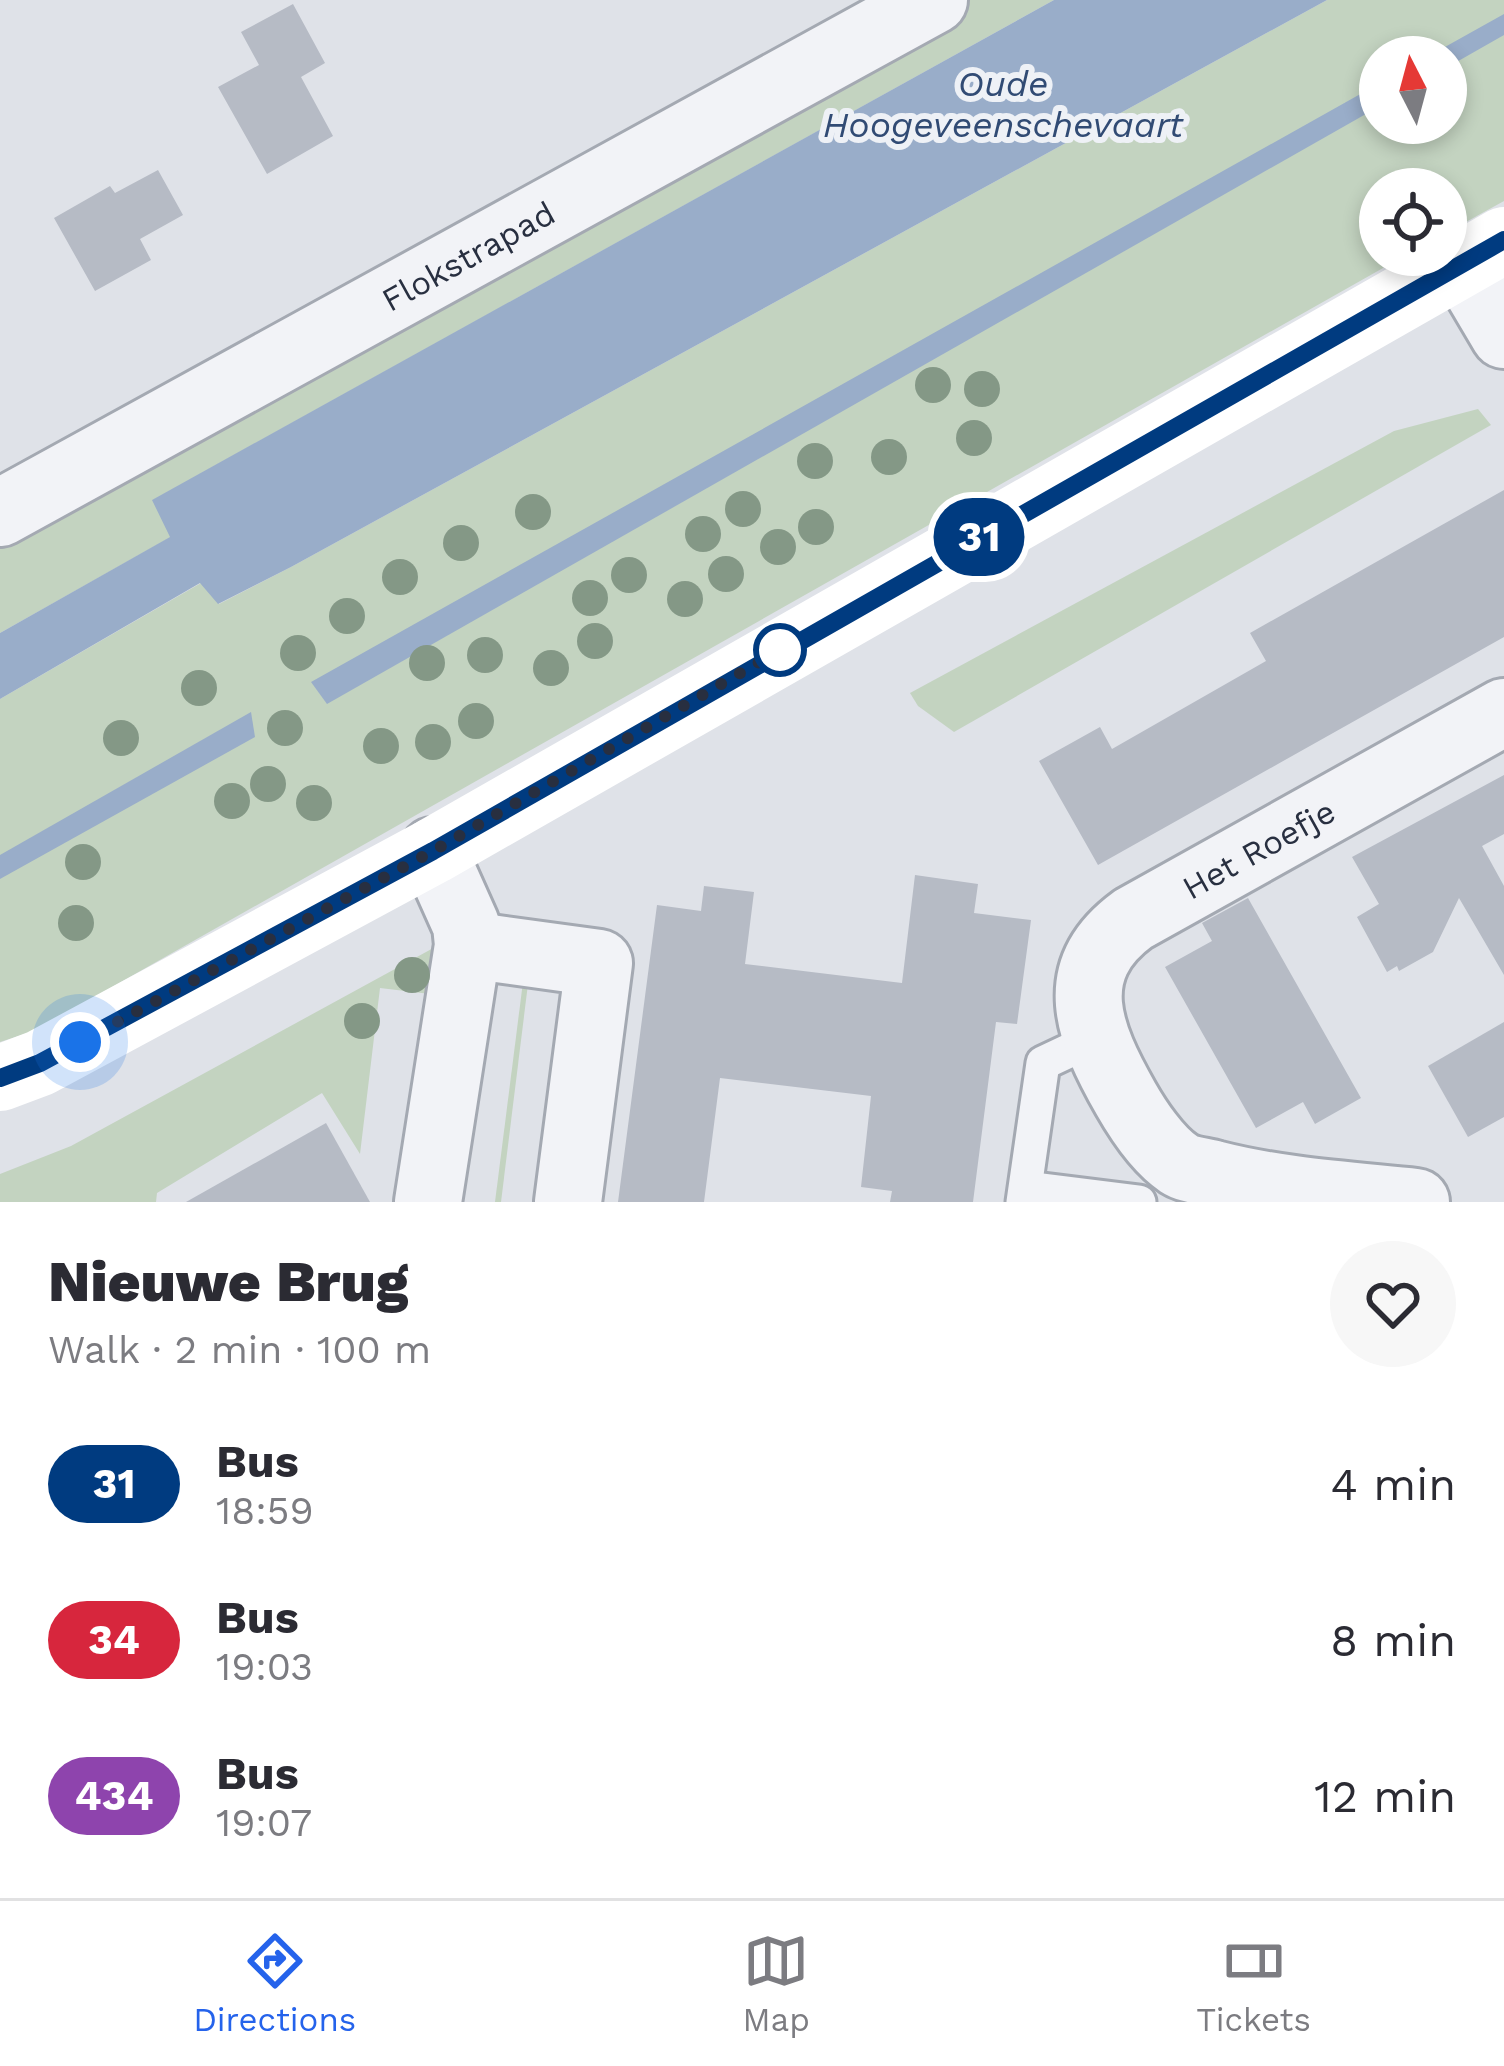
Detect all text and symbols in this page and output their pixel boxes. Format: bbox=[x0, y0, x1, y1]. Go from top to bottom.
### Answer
north arrow bbox=[1359, 36, 1467, 144]
map controls bbox=[1359, 36, 1467, 276]
water label: Oude Hoogeveenschevaart bbox=[823, 63, 1185, 146]
button: locate bbox=[1359, 168, 1467, 276]
street label: Flokstrapad bbox=[375, 193, 562, 320]
line badge: 31 bbox=[925, 498, 1033, 576]
text: 31 bbox=[957, 512, 1001, 561]
unlabelled marker bbox=[755, 625, 805, 675]
street label: Het Roefje bbox=[1176, 791, 1342, 908]
your location bbox=[50, 1012, 110, 1072]
button: heart bbox=[1330, 1241, 1456, 1367]
text: Nieuwe Brug bbox=[48, 1248, 408, 1315]
text: Walk · 2 min · 100 m bbox=[48, 1327, 431, 1372]
text: Bus bbox=[216, 1435, 299, 1488]
text: 4 min bbox=[1330, 1458, 1456, 1511]
text: 31 bbox=[92, 1459, 136, 1508]
text: 18:59 bbox=[216, 1488, 314, 1533]
text: Bus bbox=[216, 1591, 299, 1644]
text: 8 min bbox=[1330, 1614, 1456, 1667]
text: 34 bbox=[88, 1615, 140, 1664]
text: 19:03 bbox=[216, 1644, 313, 1689]
text: Bus bbox=[216, 1747, 299, 1800]
text: 12 min bbox=[1314, 1770, 1456, 1823]
text: 434 bbox=[74, 1771, 154, 1820]
text: 19:07 bbox=[216, 1800, 312, 1845]
tab: Directions bbox=[193, 1928, 356, 2039]
tab: Map bbox=[743, 1928, 810, 2039]
tab: Tickets bbox=[1196, 1928, 1311, 2039]

